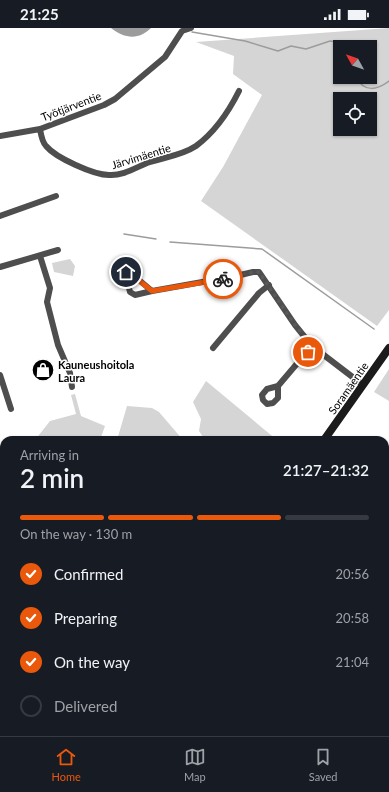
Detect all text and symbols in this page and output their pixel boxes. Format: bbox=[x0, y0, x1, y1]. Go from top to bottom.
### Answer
text: 21:25 bbox=[20, 5, 59, 23]
north arrow bbox=[333, 40, 377, 84]
map controls bbox=[333, 40, 377, 136]
street label: Työtjärventie bbox=[39, 89, 103, 123]
button: locate bbox=[333, 92, 377, 136]
street label: Järvimäentie bbox=[110, 141, 172, 171]
pin bbox=[109, 255, 143, 289]
courier bbox=[203, 259, 243, 299]
icon: home bbox=[115, 261, 137, 283]
icon: bike bbox=[212, 268, 234, 290]
pin bbox=[291, 335, 325, 369]
icon: bag bbox=[297, 341, 319, 363]
shop icon: Kauneushoitola Laura bbox=[30, 357, 56, 383]
place label: Kauneushoitola Laura bbox=[58, 358, 134, 384]
street label: Soramäentie bbox=[325, 359, 371, 417]
text: Arriving in bbox=[20, 447, 79, 463]
text: 21:27–21:32 bbox=[283, 461, 369, 479]
text: 2 min bbox=[20, 462, 84, 494]
text: On the way · 130 m bbox=[20, 526, 132, 542]
icon: check bbox=[20, 563, 42, 585]
text: Confirmed bbox=[54, 565, 123, 583]
text: 20:56 bbox=[336, 566, 369, 582]
icon: check bbox=[20, 607, 42, 629]
text: Preparing bbox=[54, 609, 117, 627]
text: 20:58 bbox=[336, 610, 369, 626]
icon: check bbox=[20, 651, 42, 673]
text: On the way bbox=[54, 653, 130, 671]
text: 21:04 bbox=[336, 654, 369, 670]
text: Delivered bbox=[54, 697, 117, 715]
tab: Home bbox=[51, 746, 81, 783]
tab: Map bbox=[184, 746, 206, 783]
tab: Saved bbox=[309, 746, 337, 783]

